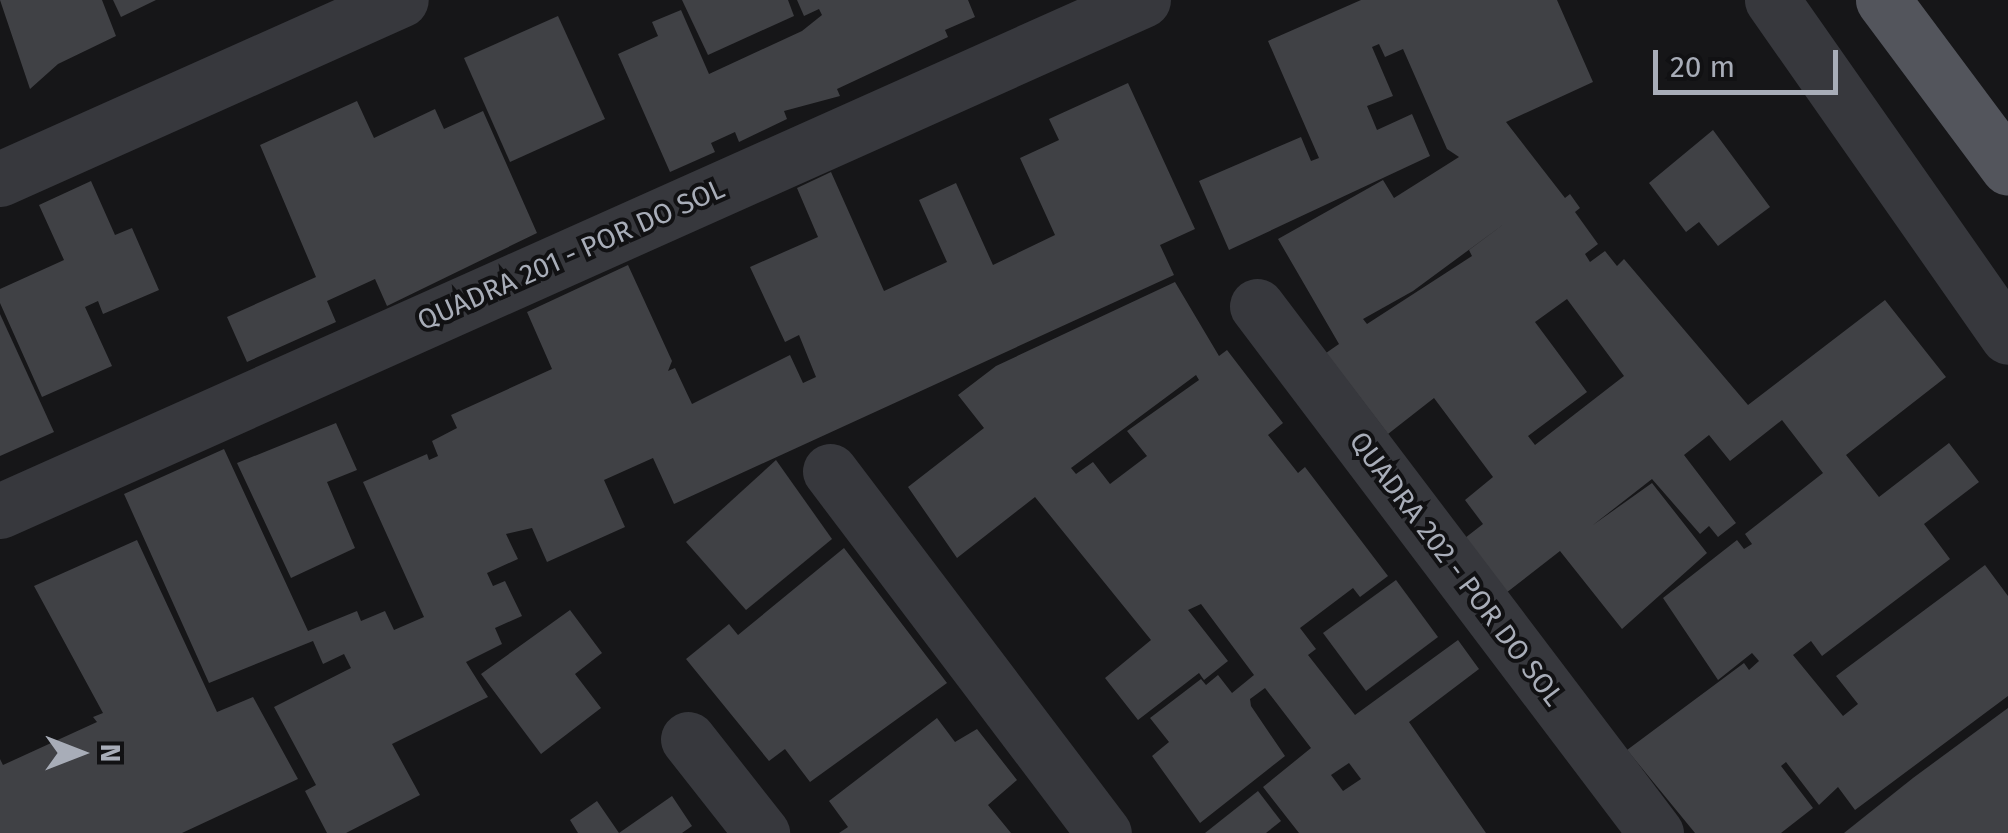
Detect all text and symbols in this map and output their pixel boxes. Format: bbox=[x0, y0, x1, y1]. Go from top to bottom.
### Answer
scale bar bbox=[1658, 30, 1843, 92]
text: 20 m bbox=[1670, 49, 1735, 85]
street label: QUADRA 201 - POR DO SOL bbox=[412, 172, 730, 338]
street label: QUADRA 202 - POR DO SOL bbox=[1342, 425, 1570, 713]
north arrow bbox=[30, 703, 130, 803]
text: N bbox=[94, 744, 127, 762]

